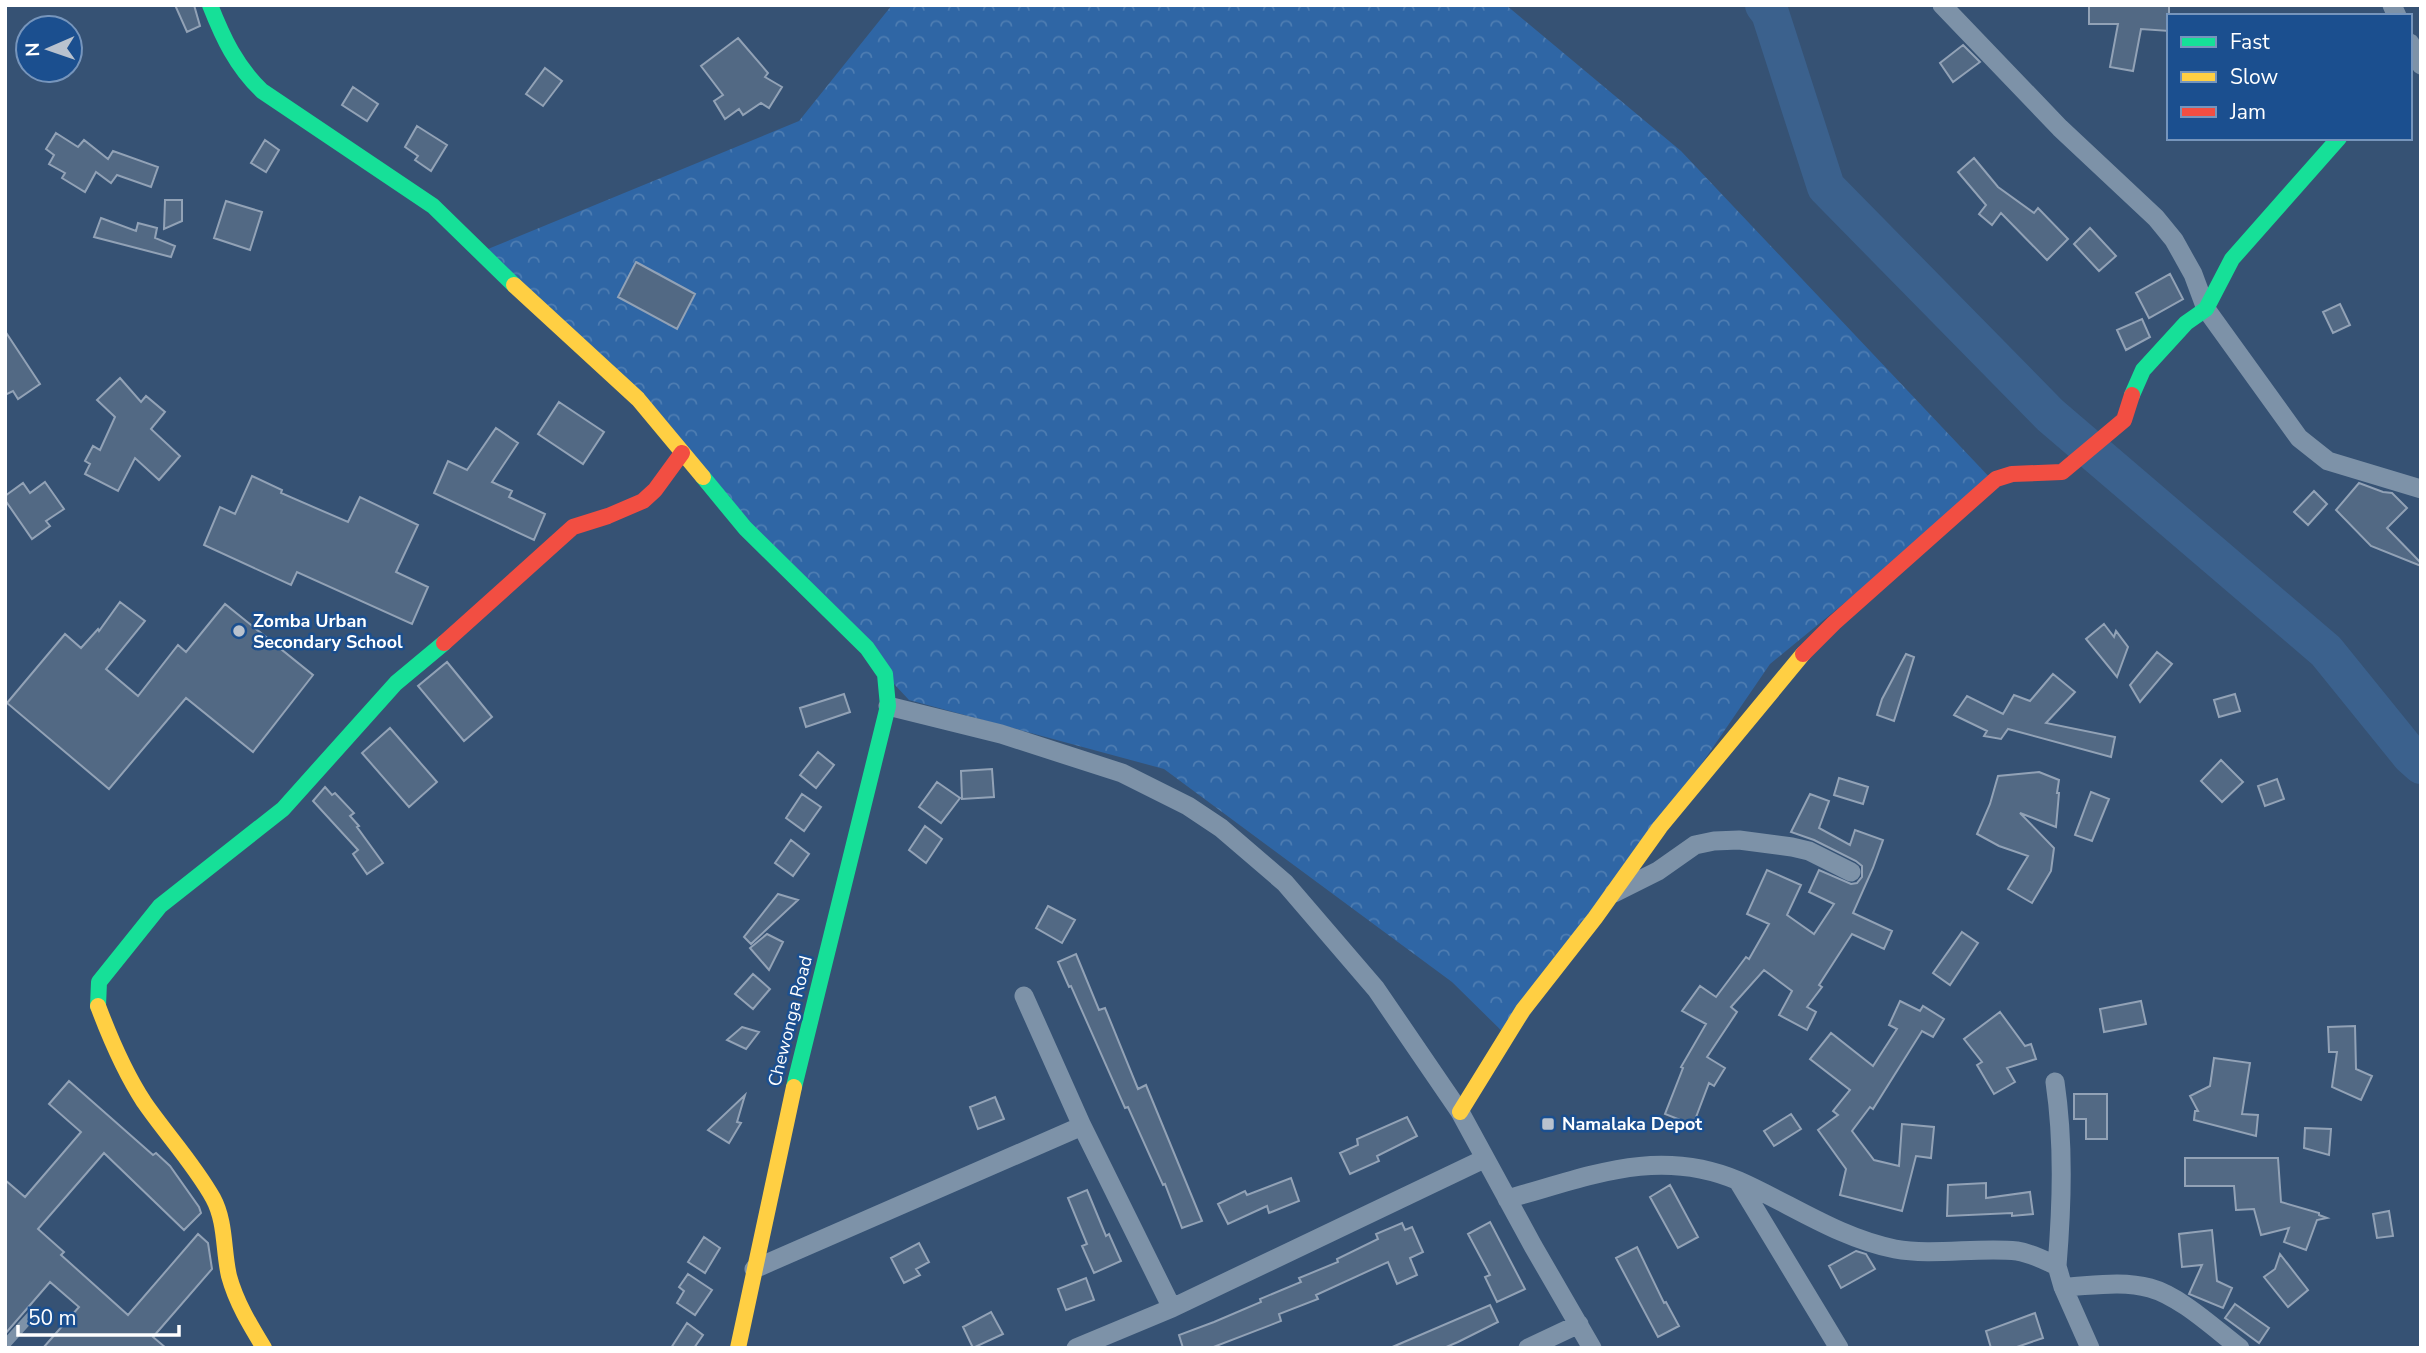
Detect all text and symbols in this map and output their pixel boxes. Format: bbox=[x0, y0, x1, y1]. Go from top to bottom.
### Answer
north arrow bbox=[14, 14, 84, 84]
legend bbox=[2167, 14, 2412, 140]
text: Fast bbox=[2230, 28, 2270, 56]
text: N bbox=[20, 42, 46, 57]
text: Slow bbox=[2230, 63, 2279, 91]
text: Jam bbox=[2229, 98, 2266, 126]
place label: Zomba Urban Secondary School bbox=[253, 609, 403, 654]
marker: Zomba Urban Secondary School bbox=[231, 623, 247, 639]
street label: Chewonga Road bbox=[762, 953, 818, 1089]
place label: Namalaka Depot bbox=[1562, 1112, 1702, 1136]
marker: Namalaka Depot bbox=[1540, 1116, 1556, 1132]
scale bar bbox=[18, 1294, 178, 1338]
text: 50 m bbox=[28, 1304, 77, 1332]

